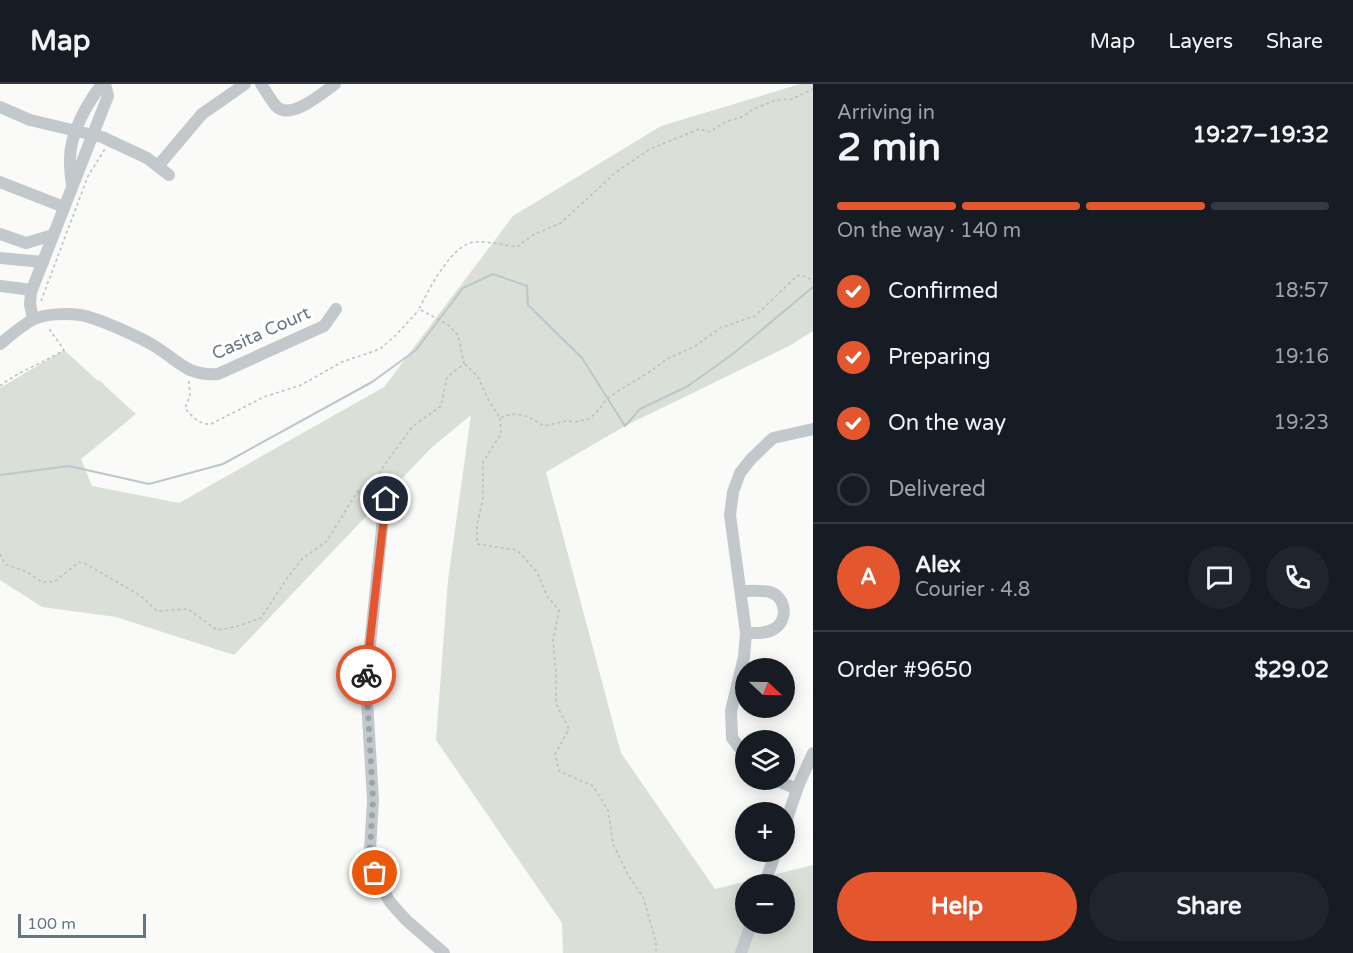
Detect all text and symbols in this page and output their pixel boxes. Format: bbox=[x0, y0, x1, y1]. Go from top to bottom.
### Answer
text: Map bbox=[30, 24, 90, 58]
text: Map bbox=[1090, 29, 1135, 54]
text: Layers bbox=[1168, 29, 1233, 54]
text: Share bbox=[1266, 29, 1323, 54]
text: Arriving in bbox=[837, 101, 935, 125]
text: 19:27–19:32 bbox=[1192, 122, 1329, 148]
text: 2 min bbox=[837, 124, 941, 171]
text: On the way · 140 m bbox=[837, 219, 1021, 243]
icon: check bbox=[837, 275, 870, 308]
text: Confirmed bbox=[888, 278, 998, 304]
text: 18:57 bbox=[1274, 279, 1329, 303]
street label: Casita Court bbox=[208, 301, 314, 364]
icon: check bbox=[837, 341, 870, 374]
text: Preparing bbox=[888, 344, 991, 370]
text: 19:16 bbox=[1274, 345, 1329, 369]
icon: check bbox=[837, 407, 870, 440]
text: On the way bbox=[888, 410, 1006, 436]
text: 19:23 bbox=[1274, 411, 1329, 435]
pin bbox=[360, 473, 411, 524]
text: Delivered bbox=[888, 476, 986, 502]
icon: home bbox=[369, 482, 402, 515]
button: chat bbox=[1188, 546, 1251, 609]
button: phone bbox=[1266, 546, 1329, 609]
text: Alex bbox=[915, 552, 961, 578]
text: A bbox=[860, 564, 877, 590]
text: Courier · 4.8 bbox=[915, 578, 1030, 602]
courier bbox=[336, 645, 396, 705]
text: Order #9650 bbox=[837, 657, 972, 683]
text: $29.02 bbox=[1254, 657, 1329, 683]
north arrow bbox=[735, 658, 795, 718]
map controls bbox=[735, 658, 795, 934]
icon: bike bbox=[350, 659, 383, 692]
button: layers bbox=[735, 730, 795, 790]
button: + bbox=[735, 802, 795, 862]
pin bbox=[349, 847, 400, 898]
icon: bag bbox=[358, 856, 391, 889]
button: Help bbox=[837, 872, 1077, 941]
button: Share bbox=[1089, 872, 1329, 941]
button: − bbox=[735, 874, 795, 934]
scale bar bbox=[18, 911, 146, 938]
text: 100 m bbox=[27, 914, 76, 934]

